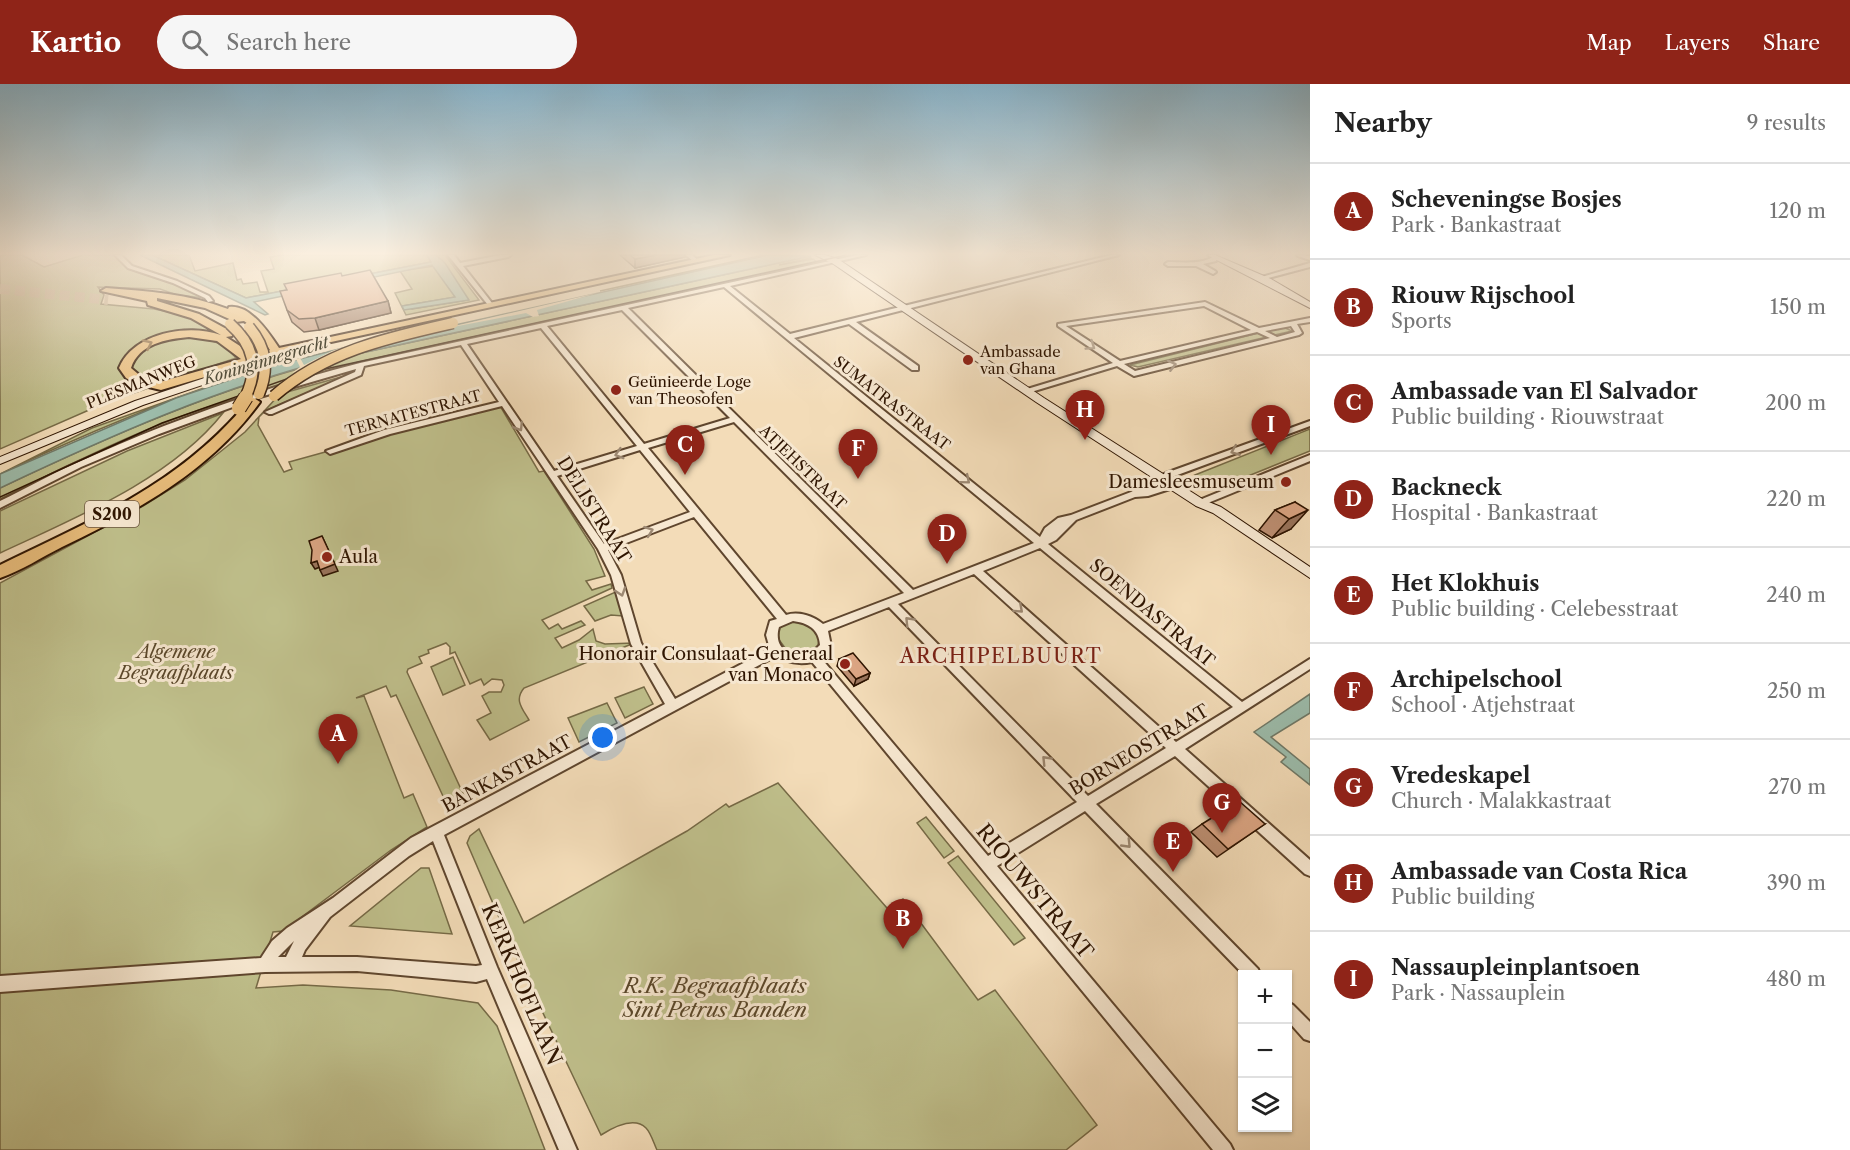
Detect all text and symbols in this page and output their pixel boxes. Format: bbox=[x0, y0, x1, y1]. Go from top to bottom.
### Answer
search box bbox=[157, 15, 577, 69]
text: Kartio bbox=[30, 25, 121, 59]
icon: search bbox=[178, 26, 211, 59]
text: Search here bbox=[226, 29, 351, 56]
text: Map bbox=[1587, 30, 1632, 55]
text: Layers bbox=[1665, 30, 1730, 55]
text: Share bbox=[1763, 30, 1820, 55]
text: Nearby bbox=[1334, 107, 1432, 139]
text: 9 results bbox=[1747, 111, 1826, 135]
text: Scheveningse Bosjes bbox=[1391, 186, 1622, 213]
text: A bbox=[1346, 199, 1361, 223]
text: 120 m bbox=[1769, 199, 1826, 223]
text: Park · Bankastraat bbox=[1391, 213, 1561, 237]
text: Riouw Rijschool bbox=[1391, 282, 1575, 309]
text: B bbox=[1346, 295, 1361, 319]
text: 150 m bbox=[1770, 295, 1826, 319]
text: Sports bbox=[1391, 309, 1452, 333]
water label: Koninginnegracht bbox=[199, 331, 332, 389]
one-way arrow bbox=[1084, 339, 1095, 350]
one-way arrow bbox=[142, 340, 153, 352]
place label: Ambassade van Ghana bbox=[979, 342, 1061, 378]
street label: PLESMANWEG bbox=[83, 351, 199, 413]
street label: SUMATRASTRAAT bbox=[830, 352, 955, 455]
marker: Ambassade van Ghana bbox=[961, 353, 975, 367]
one-way arrow bbox=[1167, 359, 1177, 372]
place label: Geünieerde Loge van Theosofen bbox=[627, 372, 751, 408]
text: Ambassade van El Salvador bbox=[1391, 378, 1698, 405]
marker: Geünieerde Loge van Theosofen bbox=[609, 383, 623, 397]
street label: TERNATESTRAAT bbox=[343, 386, 484, 440]
pin: H bbox=[1066, 390, 1104, 440]
text: C bbox=[1345, 391, 1362, 415]
text: 200 m bbox=[1765, 391, 1826, 415]
text: Public building · Riouwstraat bbox=[1391, 405, 1664, 429]
pin: I bbox=[1252, 406, 1290, 455]
street label: ATJEHSTRAAT bbox=[755, 420, 851, 514]
one-way arrow bbox=[511, 421, 523, 431]
pin: C bbox=[666, 426, 704, 475]
pin: F bbox=[838, 430, 878, 479]
one-way arrow bbox=[1231, 444, 1242, 456]
one-way arrow bbox=[614, 447, 624, 459]
street label: DELISTRAAT bbox=[552, 453, 636, 568]
place label: Damesleesmuseum bbox=[1108, 471, 1274, 493]
one-way arrow bbox=[959, 473, 970, 484]
text: Backneck bbox=[1391, 474, 1502, 501]
marker: Damesleesmuseum bbox=[1279, 475, 1293, 489]
text: D bbox=[1345, 487, 1362, 511]
text: 220 m bbox=[1766, 487, 1826, 511]
road number: S200 bbox=[85, 501, 139, 527]
text: Hospital · Bankastraat bbox=[1391, 501, 1598, 525]
pin: D bbox=[928, 514, 966, 564]
one-way arrow bbox=[643, 525, 654, 538]
place label: Aula bbox=[338, 546, 379, 568]
marker: Aula bbox=[320, 550, 334, 564]
street label: SOENDASTRAAT bbox=[1085, 554, 1219, 672]
text: Het Klokhuis bbox=[1391, 570, 1540, 597]
text: E bbox=[1346, 583, 1361, 607]
text: 240 m bbox=[1766, 583, 1826, 607]
one-way arrow bbox=[614, 586, 627, 597]
text: Public building · Celebesstraat bbox=[1391, 597, 1678, 621]
one-way arrow bbox=[1012, 602, 1023, 613]
one-way arrow bbox=[906, 618, 917, 629]
park label: Algemene Begraafplaats bbox=[117, 641, 233, 684]
place label: Honorair Consulaat-Generaal van Monaco bbox=[578, 643, 833, 686]
district label: ARCHIPELBUURT bbox=[899, 644, 1102, 668]
marker: Honorair Consulaat-Generaal van Monaco bbox=[838, 657, 852, 671]
text: Archipelschool bbox=[1391, 666, 1562, 693]
text: F bbox=[1347, 679, 1360, 703]
text: 250 m bbox=[1767, 679, 1826, 703]
text: School · Atjehstraat bbox=[1391, 693, 1575, 717]
street label: BORNEOSTRAAT bbox=[1065, 699, 1213, 800]
pin: A bbox=[318, 714, 358, 764]
your location bbox=[588, 723, 617, 752]
street label: BANKASTRAAT bbox=[438, 730, 576, 818]
one-way arrow bbox=[1042, 757, 1053, 768]
text: Vredeskapel bbox=[1391, 762, 1531, 789]
text: G bbox=[1345, 775, 1362, 799]
text: 270 m bbox=[1768, 775, 1826, 799]
pin: G bbox=[1202, 784, 1242, 833]
text: Church · Malakkastraat bbox=[1391, 789, 1611, 813]
street label: RIOUWSTRAAT bbox=[971, 819, 1099, 964]
pin: E bbox=[1154, 822, 1192, 872]
one-way arrow bbox=[1120, 837, 1131, 848]
text: Ambassade van Costa Rica bbox=[1391, 858, 1687, 885]
text: H bbox=[1344, 871, 1363, 895]
text: 390 m bbox=[1767, 871, 1826, 895]
text: Public building bbox=[1391, 885, 1534, 909]
street label: KERKHOFLAAN bbox=[477, 899, 567, 1069]
pin: B bbox=[884, 900, 922, 949]
text: Nassaupleinplantsoen bbox=[1391, 954, 1640, 981]
text: I bbox=[1349, 967, 1358, 991]
text: 480 m bbox=[1766, 967, 1826, 991]
map controls bbox=[1238, 970, 1292, 1132]
button: + bbox=[1238, 970, 1292, 1024]
park label: R.K. Begraafplaats Sint Petrus Banden bbox=[621, 973, 807, 1022]
text: Park · Nassauplein bbox=[1391, 981, 1565, 1005]
button: − bbox=[1238, 1024, 1292, 1078]
button: layers bbox=[1238, 1078, 1292, 1132]

